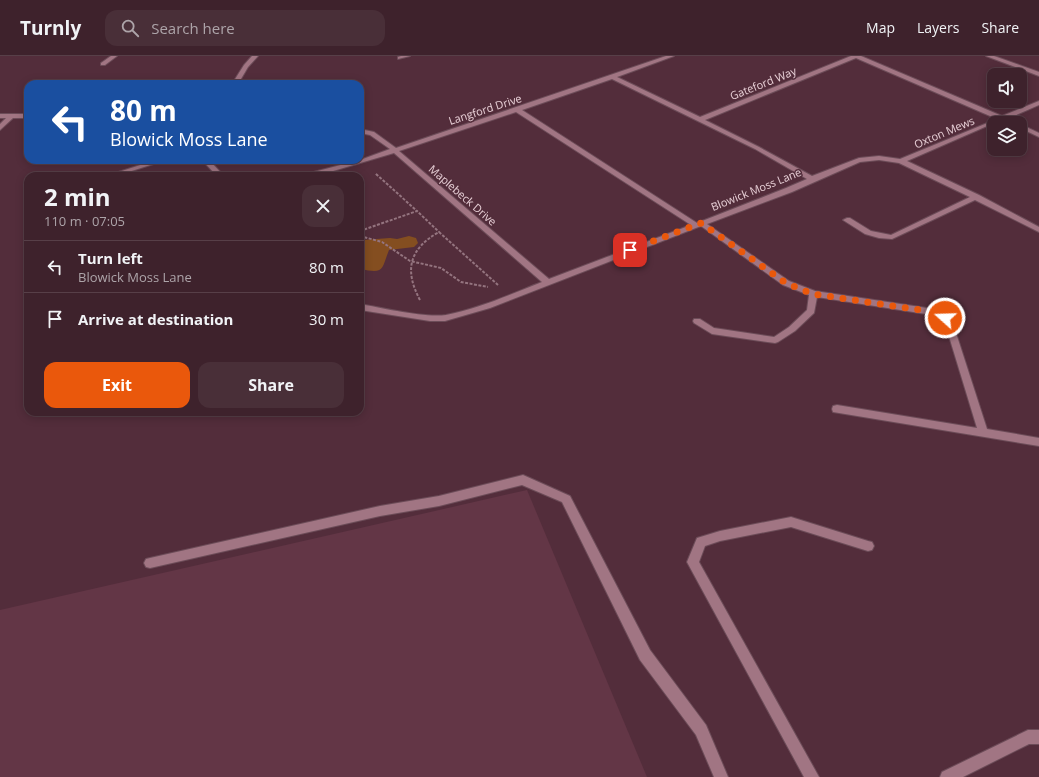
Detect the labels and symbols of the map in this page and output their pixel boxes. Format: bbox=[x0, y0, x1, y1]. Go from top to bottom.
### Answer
street label: Gateford Way bbox=[728, 63, 799, 103]
street label: Langford Drive bbox=[447, 90, 523, 128]
street label: Oxton Mews bbox=[911, 113, 977, 151]
street label: Maplebeck Drive bbox=[426, 161, 500, 229]
street label: Blowick Moss Lane bbox=[709, 164, 803, 214]
pin bbox=[613, 233, 647, 267]
position arrow bbox=[924, 297, 966, 339]

